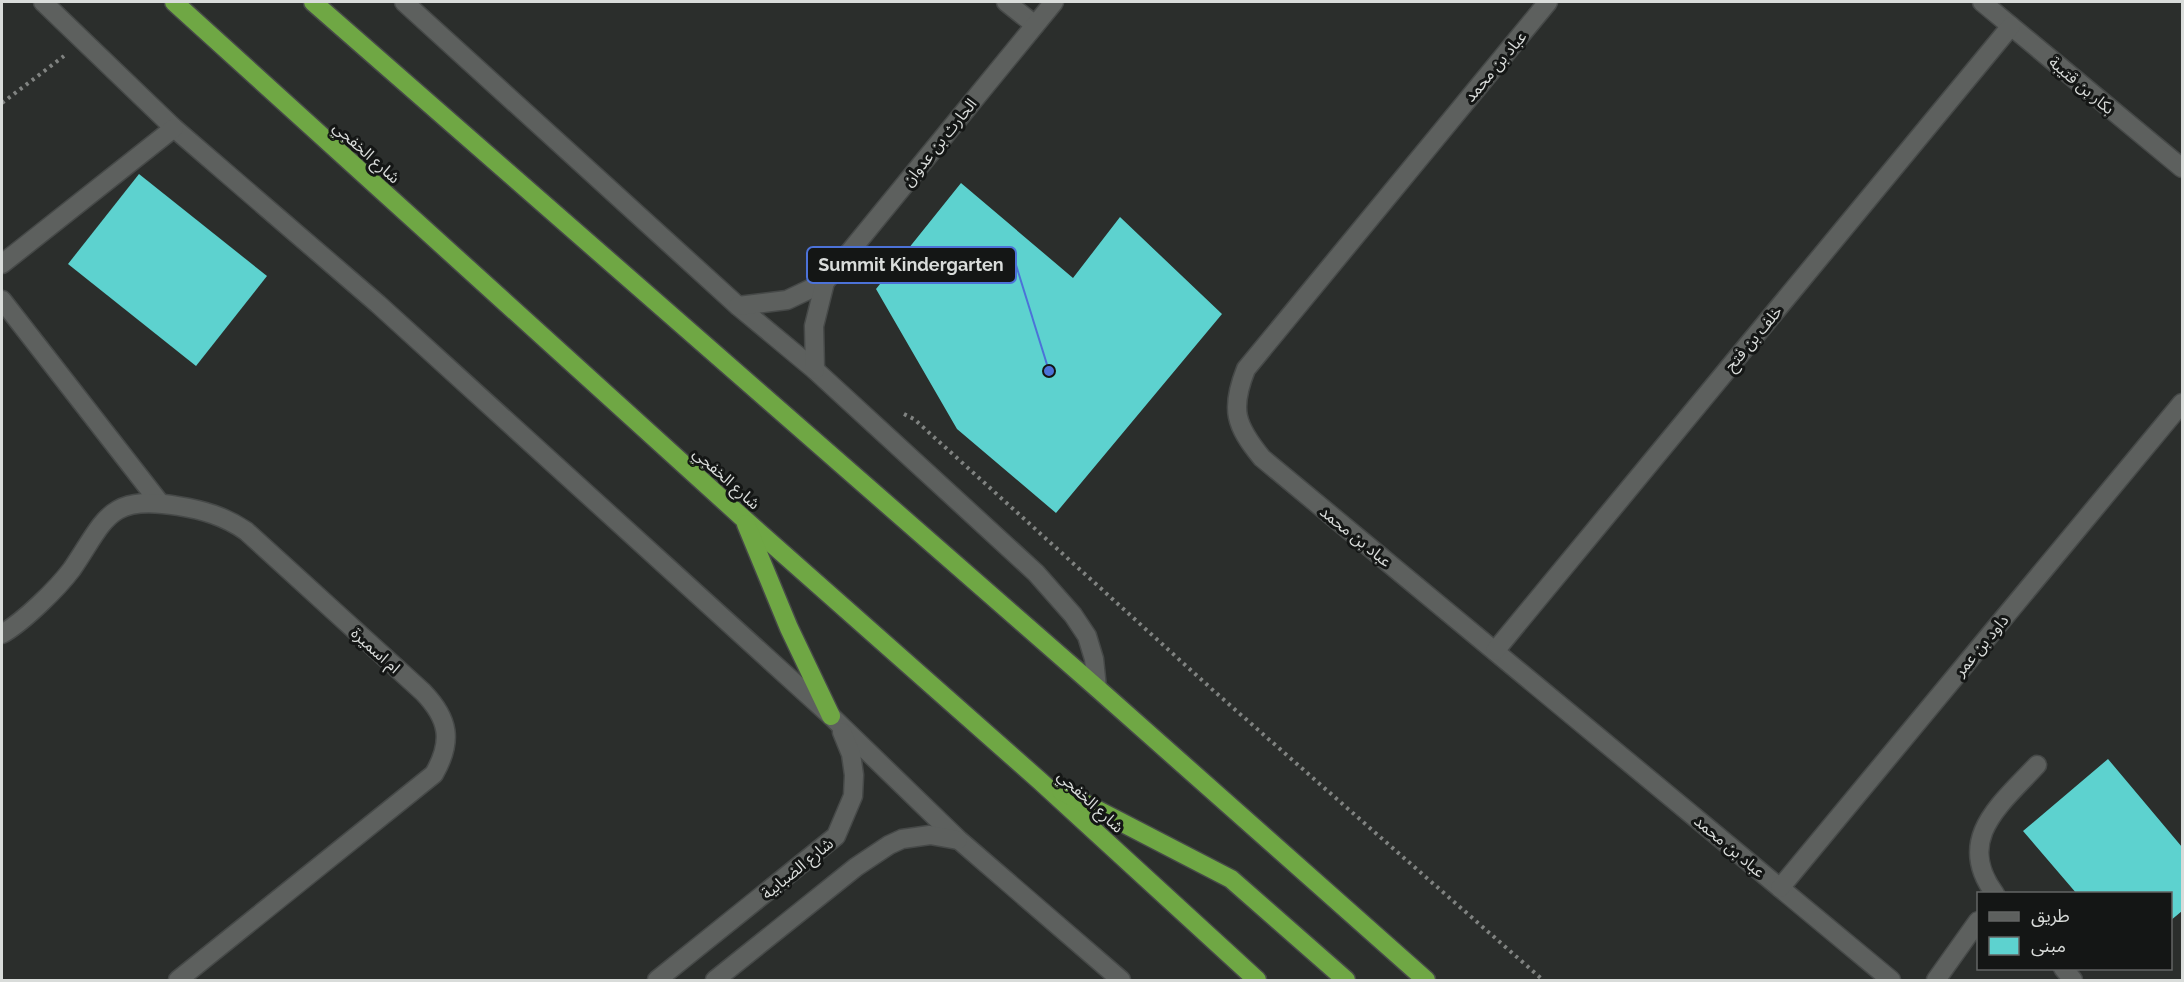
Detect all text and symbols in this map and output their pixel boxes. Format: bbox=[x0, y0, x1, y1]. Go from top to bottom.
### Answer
street label: عباد بن محمد bbox=[1460, 27, 1530, 105]
street label: بكار بن قتيبة bbox=[2045, 53, 2118, 118]
street label: الحارث بن عدوان bbox=[898, 95, 981, 190]
street label: شارع الخفجي bbox=[327, 117, 404, 190]
callout: Summit Kindergarten bbox=[807, 247, 1016, 283]
text: Summit Kindergarten bbox=[818, 254, 1004, 275]
street label: خلف بن فتح bbox=[1721, 302, 1788, 377]
street label: شارع الخفجي bbox=[687, 443, 764, 516]
street label: عباد بن محمد bbox=[1316, 502, 1395, 571]
street label: داود بن عمر bbox=[1950, 611, 2012, 681]
street label: ام اسميرة bbox=[345, 623, 404, 680]
street label: شارع الخفجي bbox=[1052, 766, 1128, 839]
street label: عباد بن محمد bbox=[1691, 811, 1769, 881]
street label: شارع الضبابية bbox=[758, 834, 839, 905]
legend bbox=[1977, 892, 2172, 970]
text: طريق bbox=[2031, 905, 2070, 927]
text: مبنى bbox=[2031, 935, 2066, 957]

